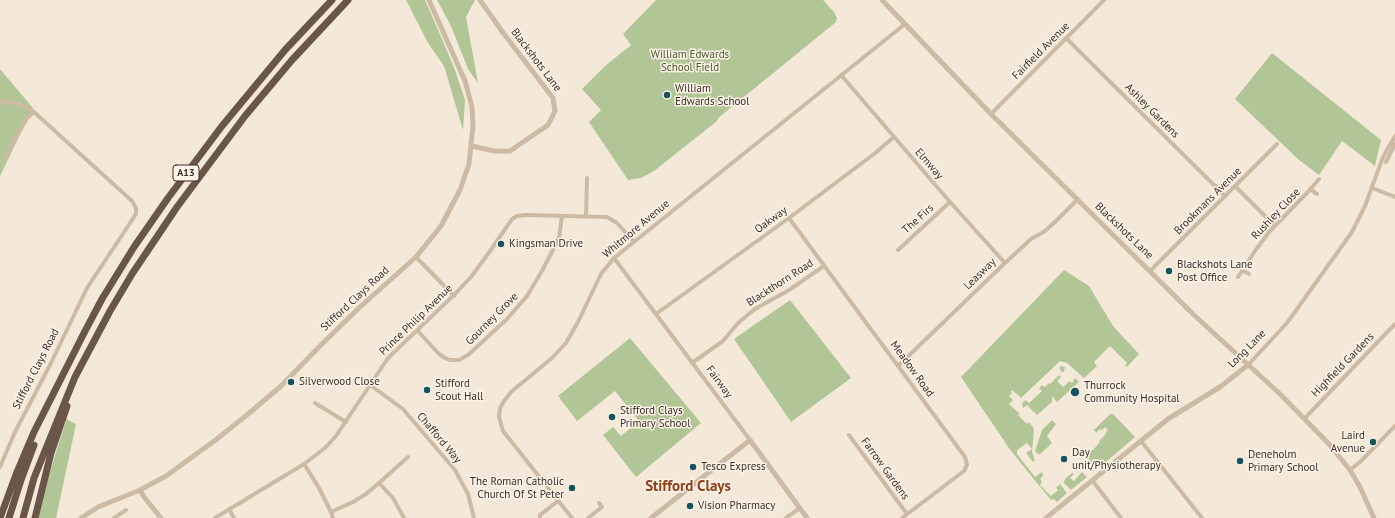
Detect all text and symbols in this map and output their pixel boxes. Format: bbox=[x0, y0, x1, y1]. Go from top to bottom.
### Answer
street label: Fairfield Avenue bbox=[1010, 20, 1072, 82]
street label: Blackshots Lane bbox=[508, 26, 564, 94]
park label: William Edwards School Field bbox=[651, 48, 729, 74]
street label: Ashley Gardens bbox=[1122, 81, 1182, 141]
place label: William Edwards School bbox=[675, 82, 749, 108]
marker: William Edwards School bbox=[662, 90, 672, 100]
street label: Elmway bbox=[912, 146, 946, 182]
road number: A13 bbox=[173, 165, 199, 181]
street label: Brookmans Avenue bbox=[1172, 165, 1244, 237]
street label: Rushley Close bbox=[1249, 186, 1303, 242]
street label: Whitmore Avenue bbox=[600, 197, 672, 261]
street label: Blackshots Lane bbox=[1092, 200, 1156, 262]
street label: The Firs bbox=[900, 201, 936, 237]
street label: Oakway bbox=[752, 204, 790, 236]
place label: Kingsman Drive bbox=[509, 237, 583, 251]
marker: Kingsman Drive bbox=[496, 239, 506, 249]
street label: Leasway bbox=[961, 256, 999, 292]
street label: Blackthorn Road bbox=[744, 257, 816, 309]
place label: Blackshots Lane Post Office bbox=[1177, 258, 1253, 284]
street label: Stifford Clays Road bbox=[318, 264, 392, 334]
marker: Blackshots Lane Post Office bbox=[1164, 266, 1174, 276]
street label: Prince Philip Avenue bbox=[377, 282, 455, 358]
street label: Gourney Grove bbox=[463, 290, 521, 348]
street label: Stifford Clays Road bbox=[10, 326, 62, 412]
street label: Long Lane bbox=[1225, 327, 1269, 371]
street label: Highfield Gardens bbox=[1309, 330, 1377, 400]
street label: Meadow Road bbox=[887, 339, 937, 399]
street label: Fairway bbox=[703, 363, 735, 401]
place label: Silverwood Close bbox=[299, 375, 380, 389]
marker: Silverwood Close bbox=[286, 377, 296, 387]
place label: Stifford Scout Hall bbox=[435, 377, 483, 403]
place label: Thurrock Community Hospital bbox=[1084, 379, 1180, 405]
marker: Stifford Scout Hall bbox=[422, 385, 432, 395]
marker: Thurrock Community Hospital bbox=[1069, 386, 1081, 398]
place label: Stifford Clays Primary School bbox=[620, 404, 690, 430]
street label: Chafford Way bbox=[414, 410, 464, 466]
marker: Stifford Clays Primary School bbox=[607, 412, 617, 422]
place label: Laird Avenue bbox=[1331, 429, 1365, 455]
street label: Farrow Gardens bbox=[858, 435, 912, 503]
marker: Laird Avenue bbox=[1368, 437, 1378, 447]
place label: Day unit/Physiotherapy bbox=[1072, 446, 1161, 472]
place label: Deneholm Primary School bbox=[1248, 448, 1318, 474]
marker: Day unit/Physiotherapy bbox=[1059, 454, 1069, 464]
marker: Deneholm Primary School bbox=[1235, 456, 1245, 466]
place label: Tesco Express bbox=[701, 460, 766, 474]
marker: Tesco Express bbox=[688, 462, 698, 472]
place label: The Roman Catholic Church Of St Peter bbox=[470, 475, 564, 501]
district label: Stifford Clays bbox=[645, 478, 731, 496]
marker: The Roman Catholic Church Of St Peter bbox=[567, 483, 577, 493]
place label: Vision Pharmacy bbox=[698, 499, 775, 513]
marker: Vision Pharmacy bbox=[685, 501, 695, 511]

